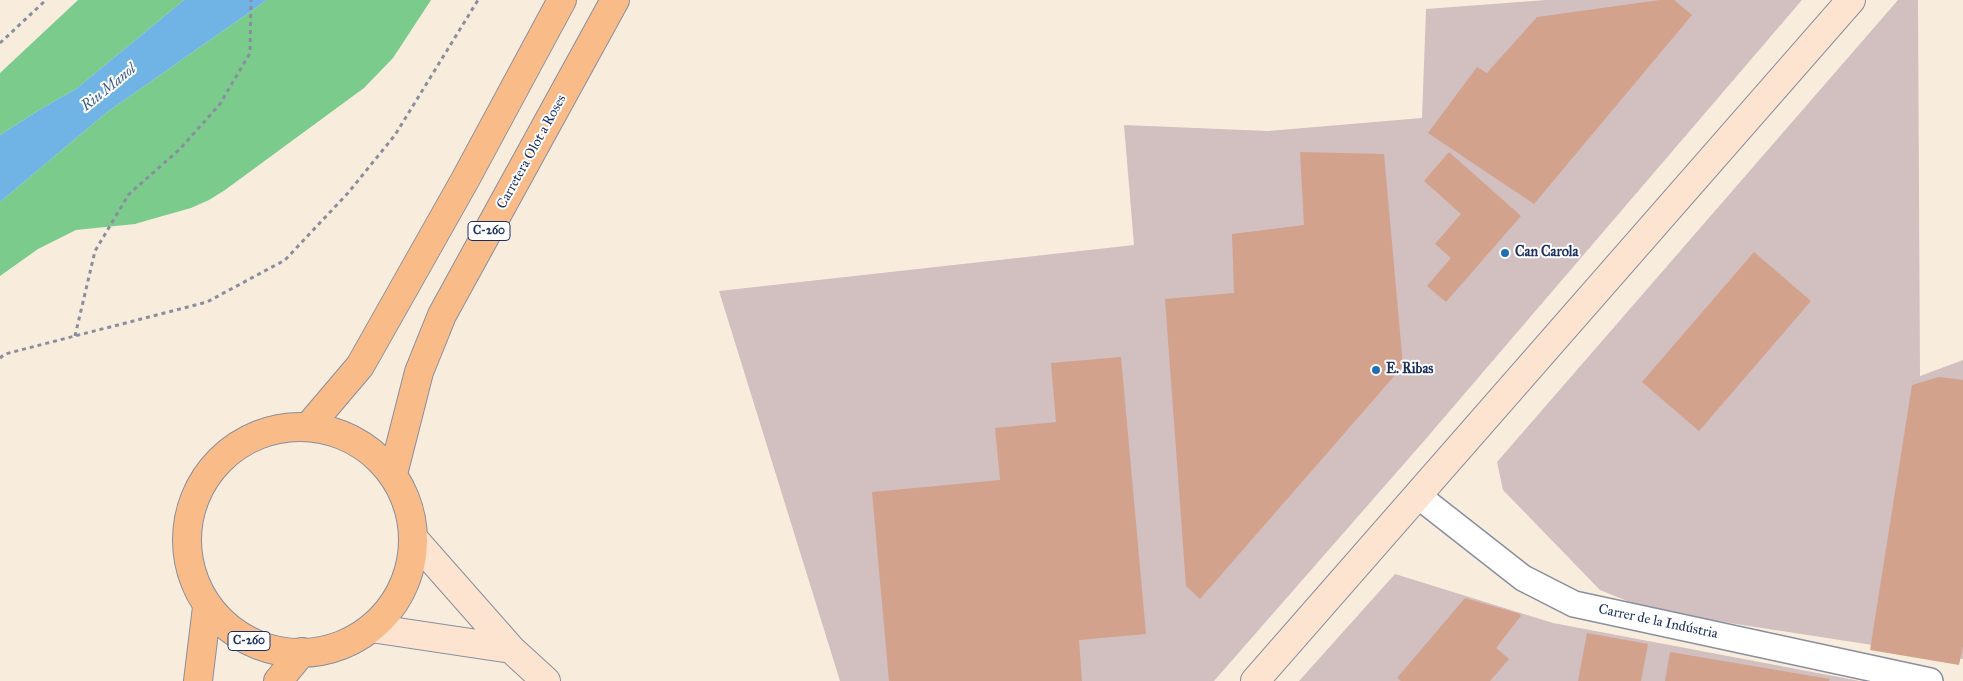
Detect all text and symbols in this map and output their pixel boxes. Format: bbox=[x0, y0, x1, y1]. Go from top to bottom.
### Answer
water label: Riu Manol bbox=[78, 61, 140, 115]
street label: Carretera Olot a Roses bbox=[494, 92, 570, 212]
road number: C-260 bbox=[468, 222, 510, 240]
place label: Can Carola bbox=[1515, 245, 1578, 261]
marker: Can Carola bbox=[1499, 247, 1511, 259]
place label: E. Ribas bbox=[1386, 362, 1433, 378]
marker: E. Ribas bbox=[1370, 364, 1382, 376]
street label: Carrer de la Indústria bbox=[1597, 601, 1719, 643]
road number: C-260 bbox=[228, 631, 270, 650]

